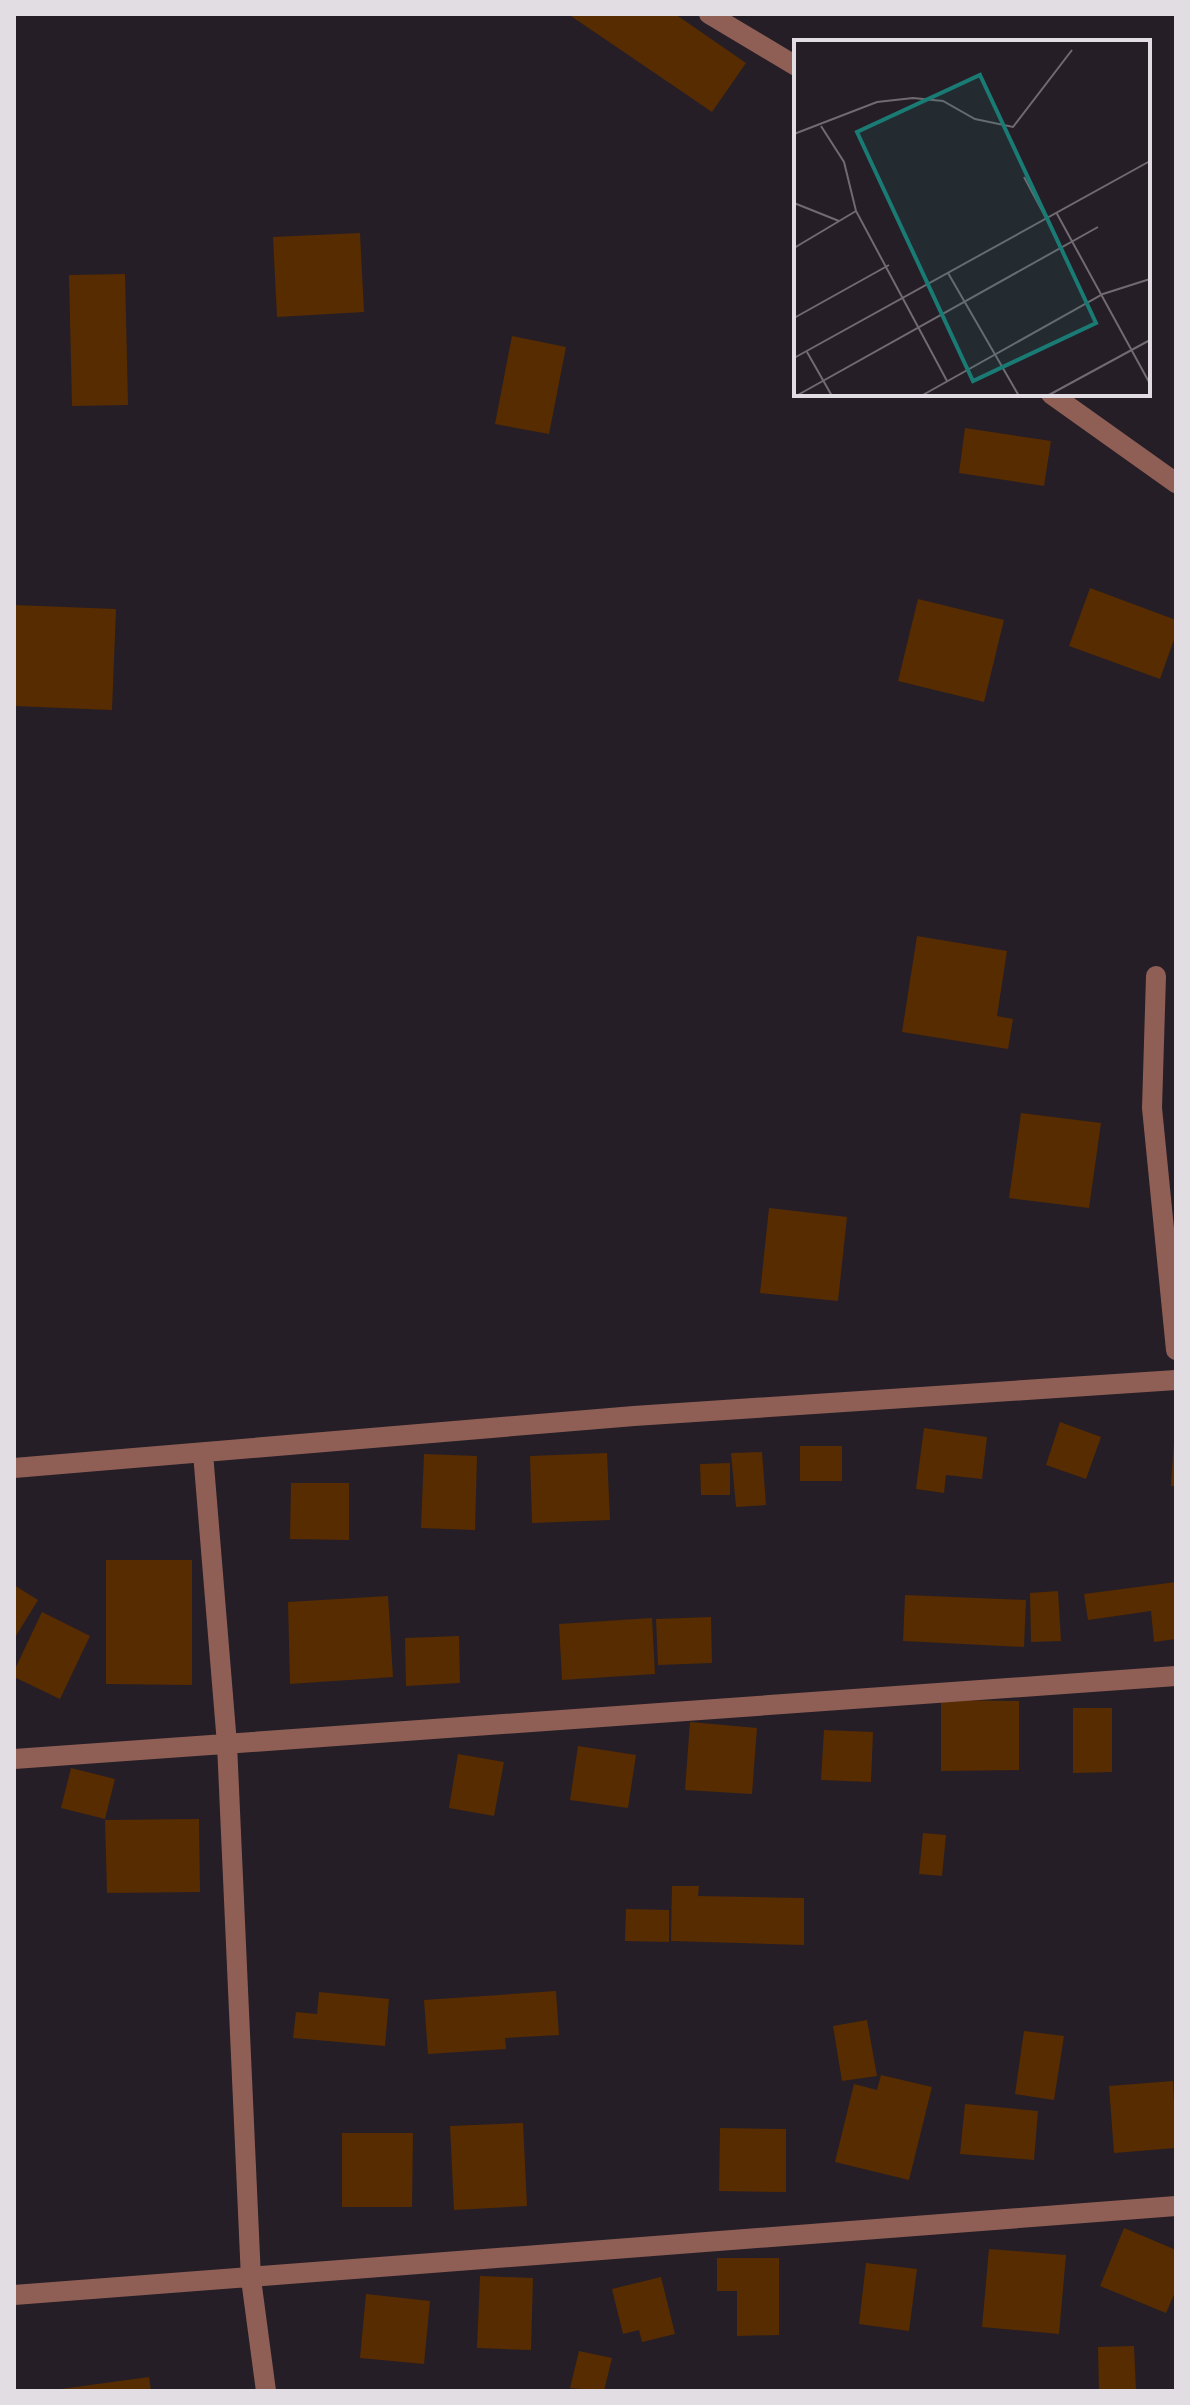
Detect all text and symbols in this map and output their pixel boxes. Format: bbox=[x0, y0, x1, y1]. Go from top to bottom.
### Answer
inset map bbox=[794, 40, 1150, 396]

